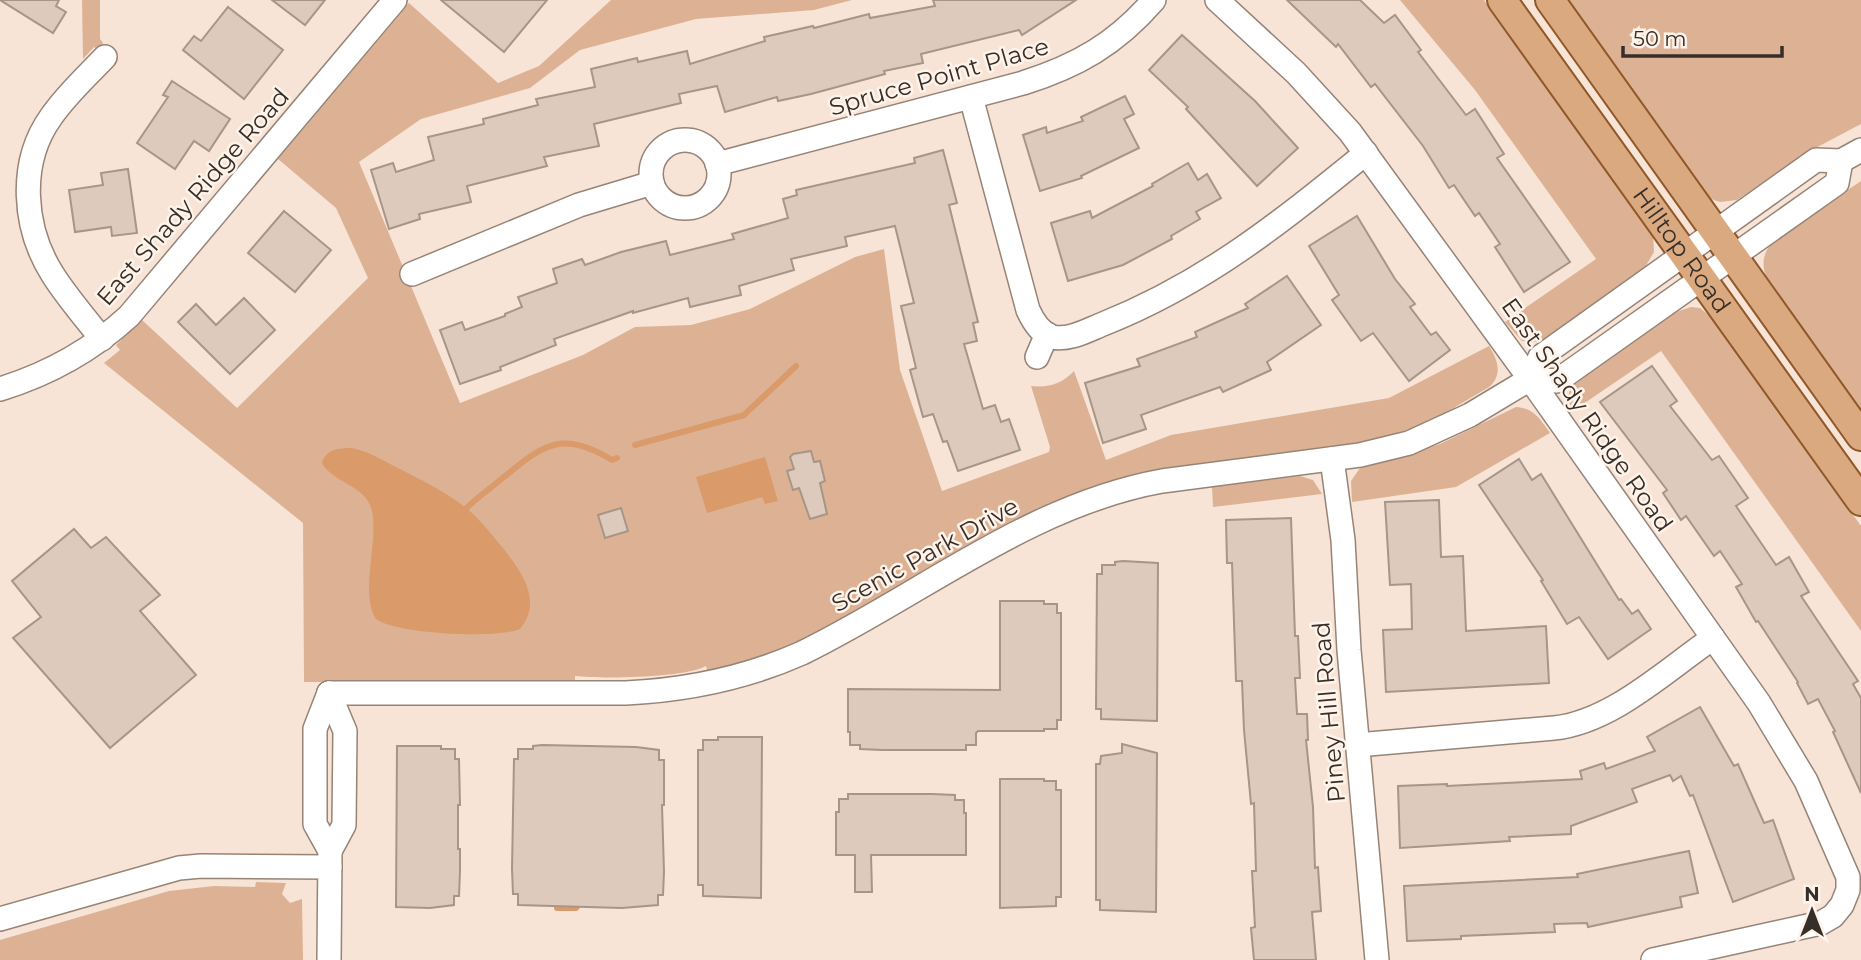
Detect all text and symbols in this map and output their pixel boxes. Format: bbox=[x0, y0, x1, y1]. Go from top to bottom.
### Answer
scale bar bbox=[1623, 14, 1782, 58]
text: 50 m bbox=[1633, 26, 1687, 51]
street label: Spruce Point Place bbox=[826, 31, 1052, 122]
street label: East Shady Ridge Road bbox=[90, 82, 295, 311]
street label: Hilltop Road bbox=[1627, 181, 1737, 319]
street label: East Shady Ridge Road bbox=[1496, 292, 1679, 537]
street label: Scenic Park Drive bbox=[826, 491, 1023, 618]
street label: Piney Hill Road bbox=[1306, 620, 1351, 804]
north arrow bbox=[1777, 876, 1847, 946]
text: N bbox=[1804, 883, 1820, 906]

